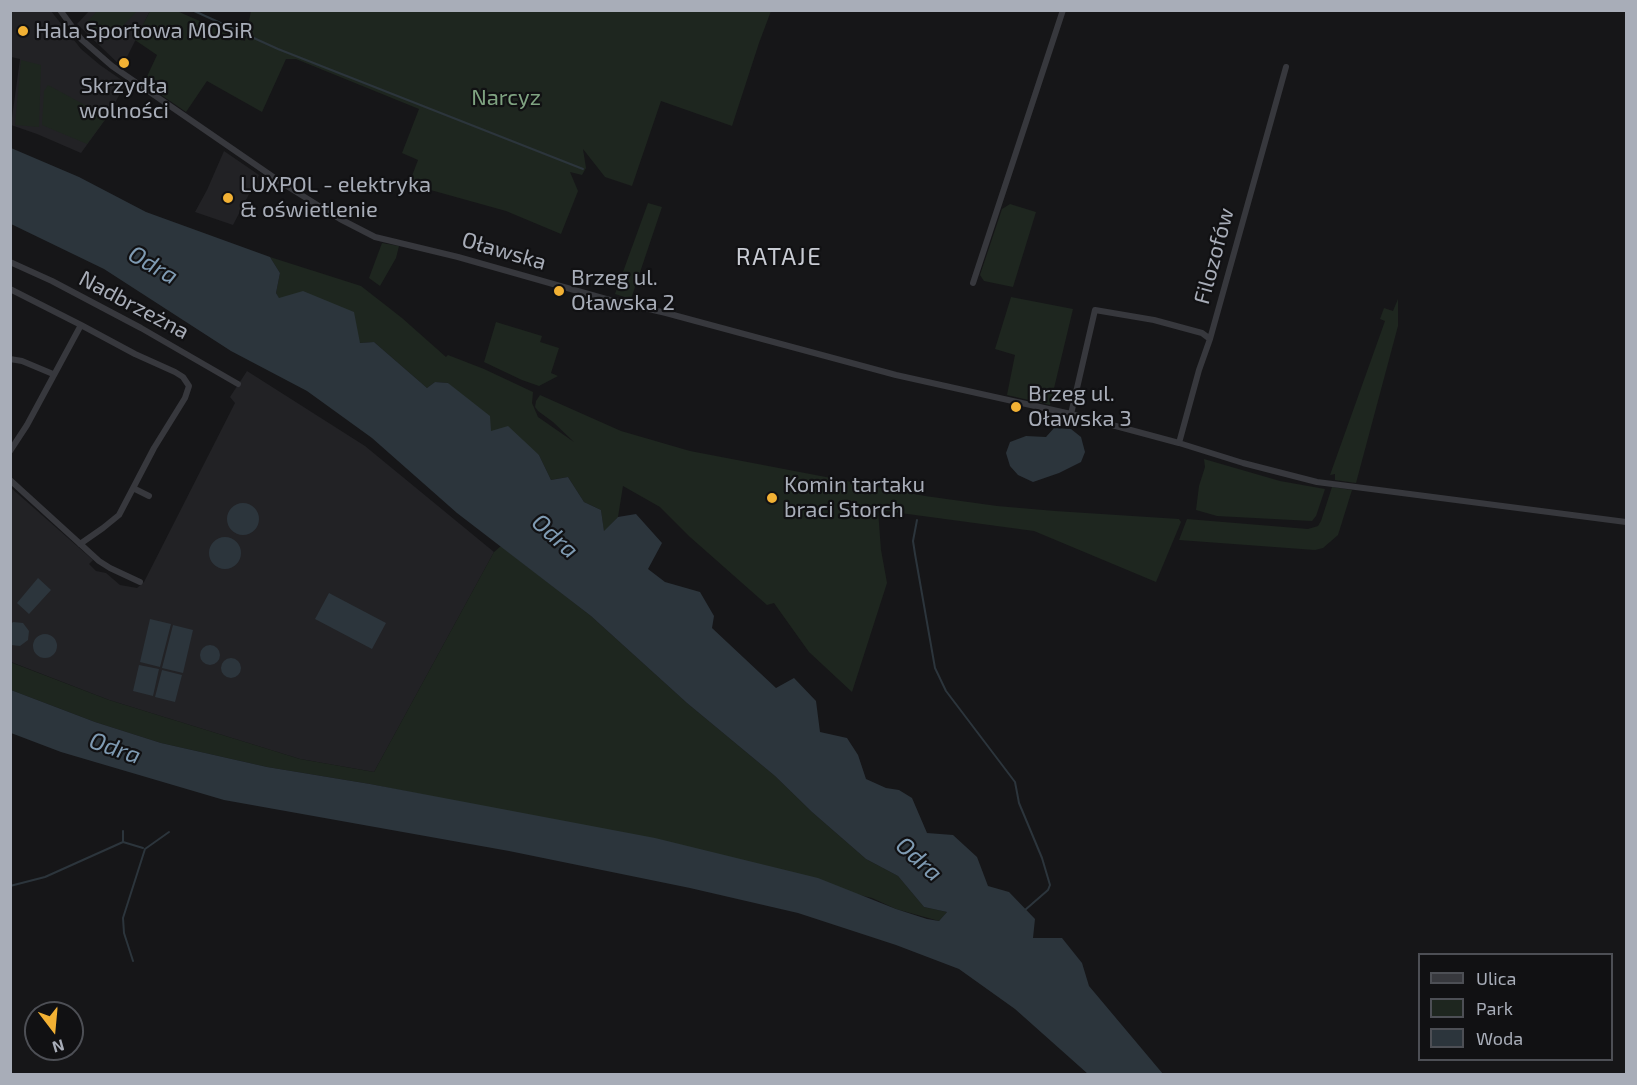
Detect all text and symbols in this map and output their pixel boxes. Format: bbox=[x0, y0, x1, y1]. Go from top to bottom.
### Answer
place label: Hala Sportowa MOSiR bbox=[35, 18, 253, 44]
marker: Hala Sportowa MOSiR bbox=[16, 24, 30, 38]
marker: Skrzydła wolności bbox=[117, 56, 131, 70]
place label: Skrzydła wolności bbox=[79, 73, 169, 124]
park label: Narcyz bbox=[471, 85, 541, 111]
place label: LUXPOL - elektryka & oświetlenie bbox=[240, 172, 431, 224]
marker: LUXPOL - elektryka & oświetlenie bbox=[221, 191, 235, 205]
street label: Filozofów bbox=[1188, 205, 1240, 307]
street label: Oławska bbox=[459, 226, 549, 276]
water label: Odra bbox=[123, 239, 183, 291]
district label: RATAJE bbox=[736, 243, 822, 271]
street label: Nadbrzeżna bbox=[75, 265, 193, 345]
place label: Brzeg ul. Oławska 2 bbox=[571, 265, 675, 316]
marker: Brzeg ul. Oławska 2 bbox=[552, 284, 566, 298]
place label: Brzeg ul. Oławska 3 bbox=[1028, 381, 1132, 433]
marker: Brzeg ul. Oławska 3 bbox=[1009, 400, 1023, 414]
place label: Komin tartaku braci Storch bbox=[784, 472, 925, 524]
marker: Komin tartaku braci Storch bbox=[765, 491, 779, 505]
water label: Odra bbox=[526, 508, 584, 564]
water label: Odra bbox=[85, 726, 145, 770]
water label: Odra bbox=[890, 831, 948, 887]
legend bbox=[1418, 953, 1613, 1061]
text: Ulica bbox=[1476, 967, 1516, 989]
text: Park bbox=[1476, 997, 1513, 1019]
north arrow bbox=[24, 1001, 84, 1061]
text: Woda bbox=[1476, 1027, 1523, 1049]
text: N bbox=[50, 1036, 67, 1058]

